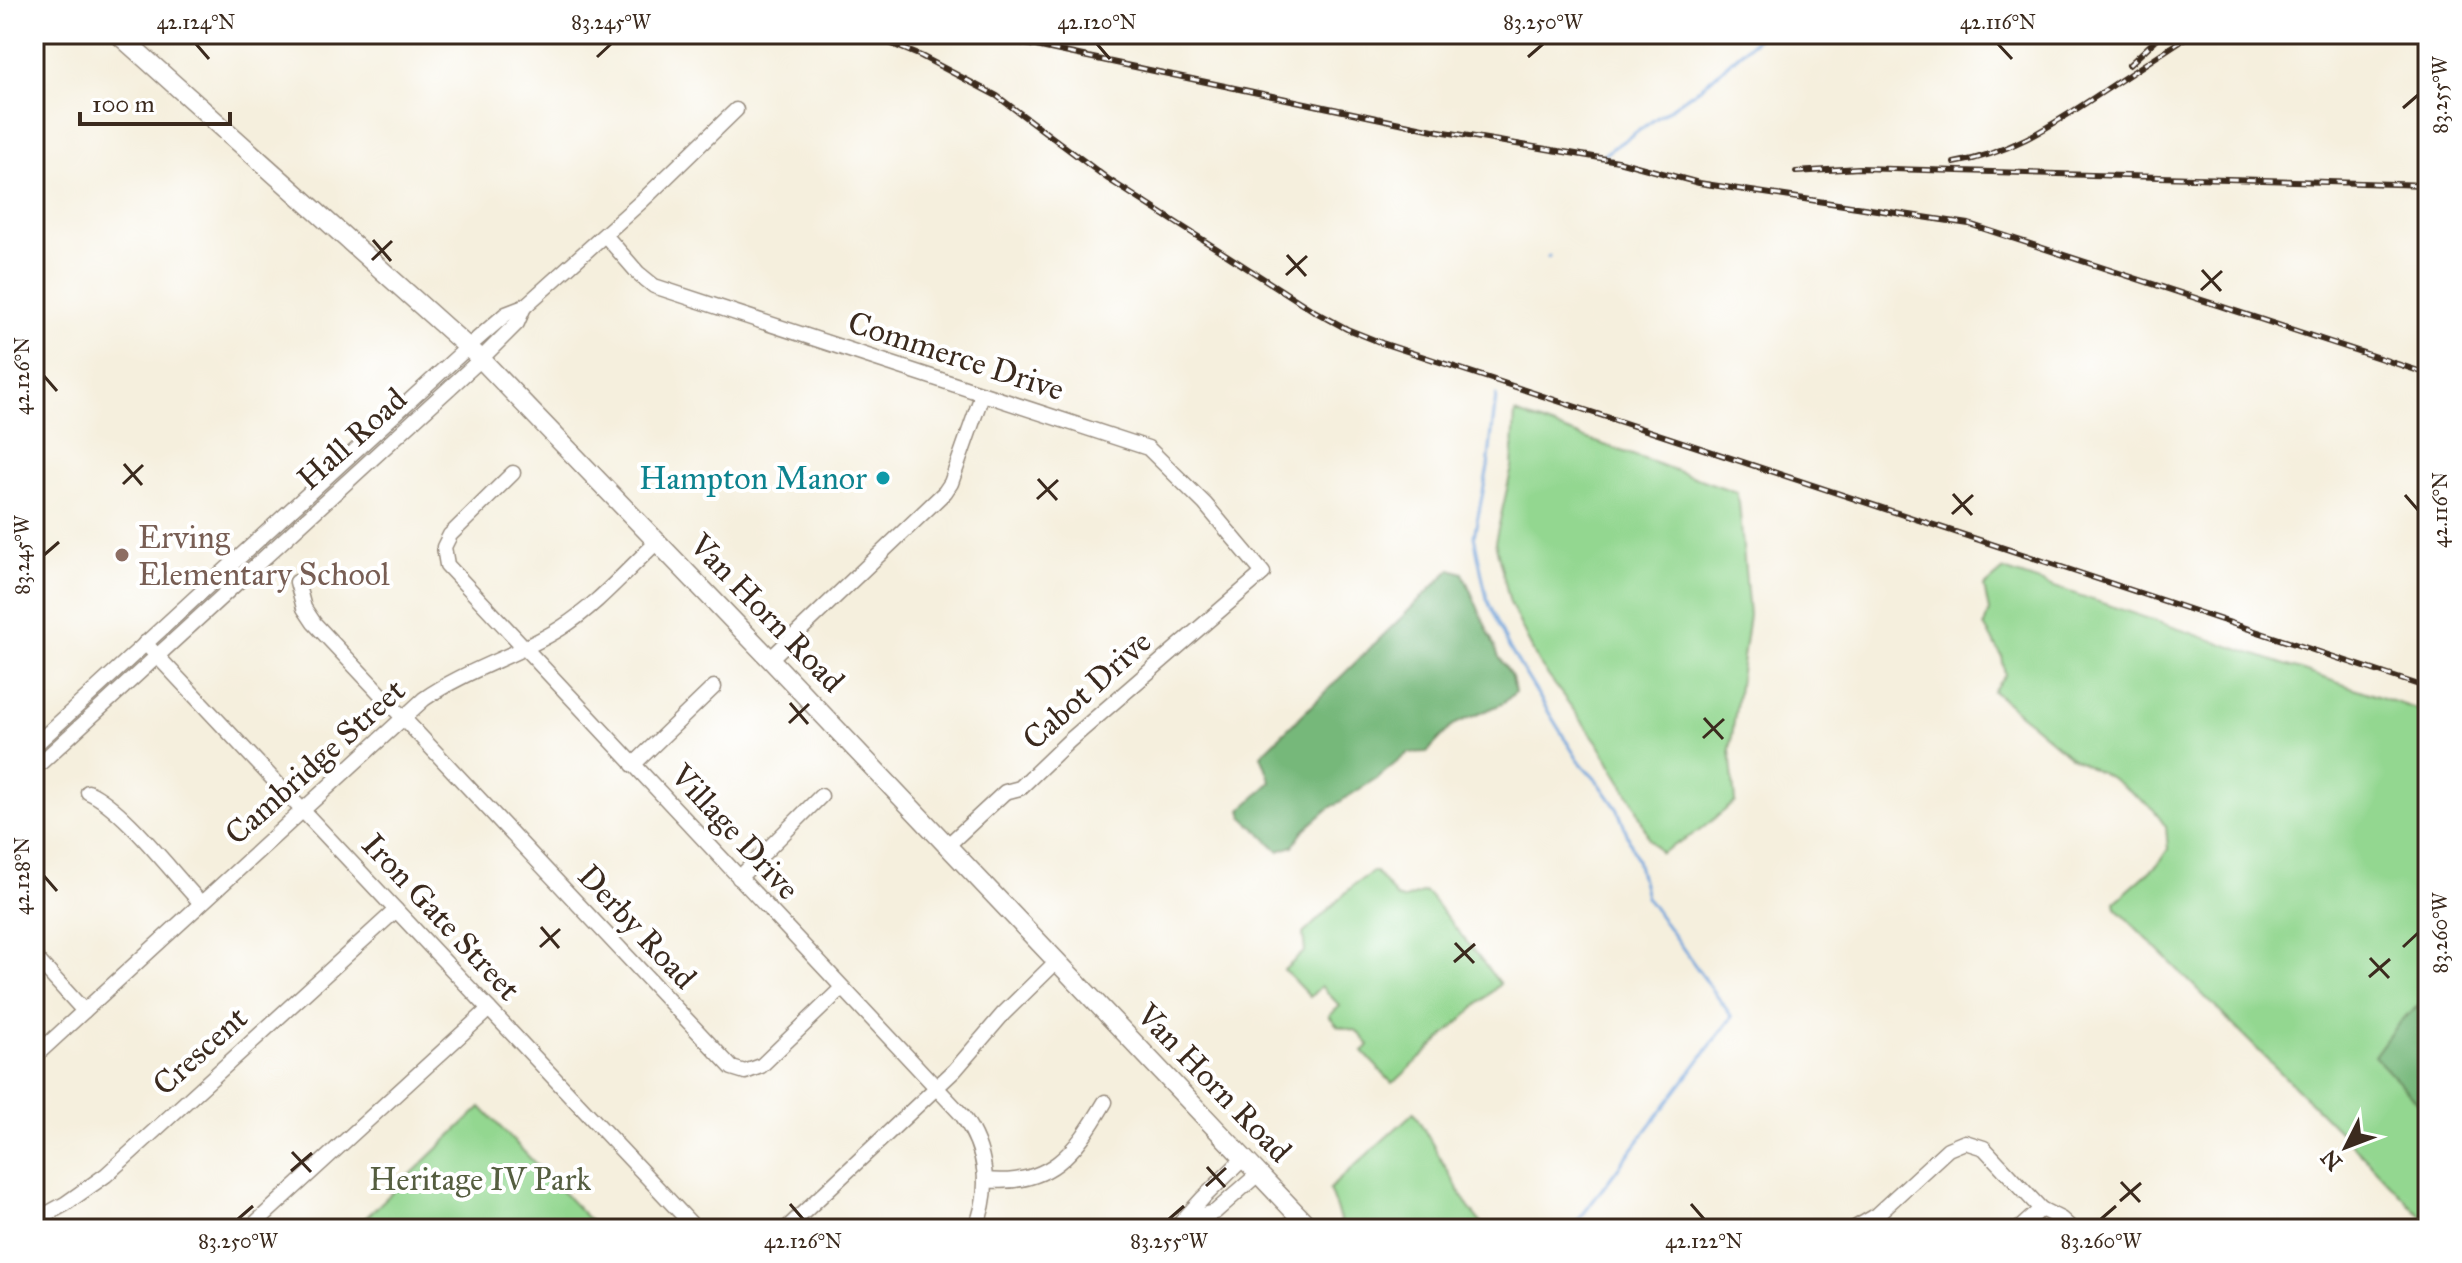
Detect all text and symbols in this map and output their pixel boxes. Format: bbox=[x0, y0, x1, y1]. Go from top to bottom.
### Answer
text: 42.124°N bbox=[157, 10, 235, 34]
text: 83.245°W bbox=[571, 10, 652, 34]
text: 42.120°N bbox=[1057, 10, 1137, 34]
text: 83.250°W bbox=[1503, 10, 1584, 34]
text: 42.116°N bbox=[1960, 10, 2036, 34]
text: 83.255°W bbox=[2428, 55, 2452, 134]
scale bar bbox=[80, 76, 230, 126]
text: 100 m bbox=[92, 89, 155, 119]
street label: Commerce Drive bbox=[843, 303, 1069, 409]
text: 42.126°N bbox=[10, 337, 34, 415]
street label: Hall Road bbox=[289, 380, 415, 498]
place label: Hampton Manor bbox=[639, 459, 867, 498]
marker: Hampton Manor bbox=[874, 469, 892, 487]
text: 42.116°N bbox=[2428, 472, 2452, 548]
text: 83.245°W bbox=[10, 514, 34, 595]
place label: Erving Elementary School bbox=[138, 518, 390, 594]
street label: Van Horn Road bbox=[681, 525, 852, 700]
marker: Erving Elementary School bbox=[113, 546, 131, 564]
street label: Cabot Drive bbox=[1015, 622, 1159, 758]
street label: Cambridge Street bbox=[217, 671, 413, 853]
street label: Village Drive bbox=[662, 755, 808, 908]
street label: Iron Gate Street bbox=[354, 825, 528, 1009]
text: 42.128°N bbox=[10, 837, 34, 915]
street label: Derby Road bbox=[570, 857, 704, 997]
text: 83.260°W bbox=[2428, 892, 2452, 973]
street label: Van Horn Road bbox=[1128, 995, 1299, 1170]
street label: Crescent bbox=[145, 998, 255, 1104]
north arrow bbox=[2306, 1107, 2386, 1187]
text: N bbox=[2315, 1144, 2348, 1176]
park label: Heritage IV Park bbox=[369, 1160, 591, 1199]
text: 83.250°W bbox=[198, 1229, 279, 1253]
text: 42.126°N bbox=[764, 1229, 842, 1253]
text: 83.255°W bbox=[1130, 1229, 1209, 1253]
text: 42.122°N bbox=[1665, 1229, 1743, 1253]
text: 83.260°W bbox=[2061, 1229, 2142, 1253]

